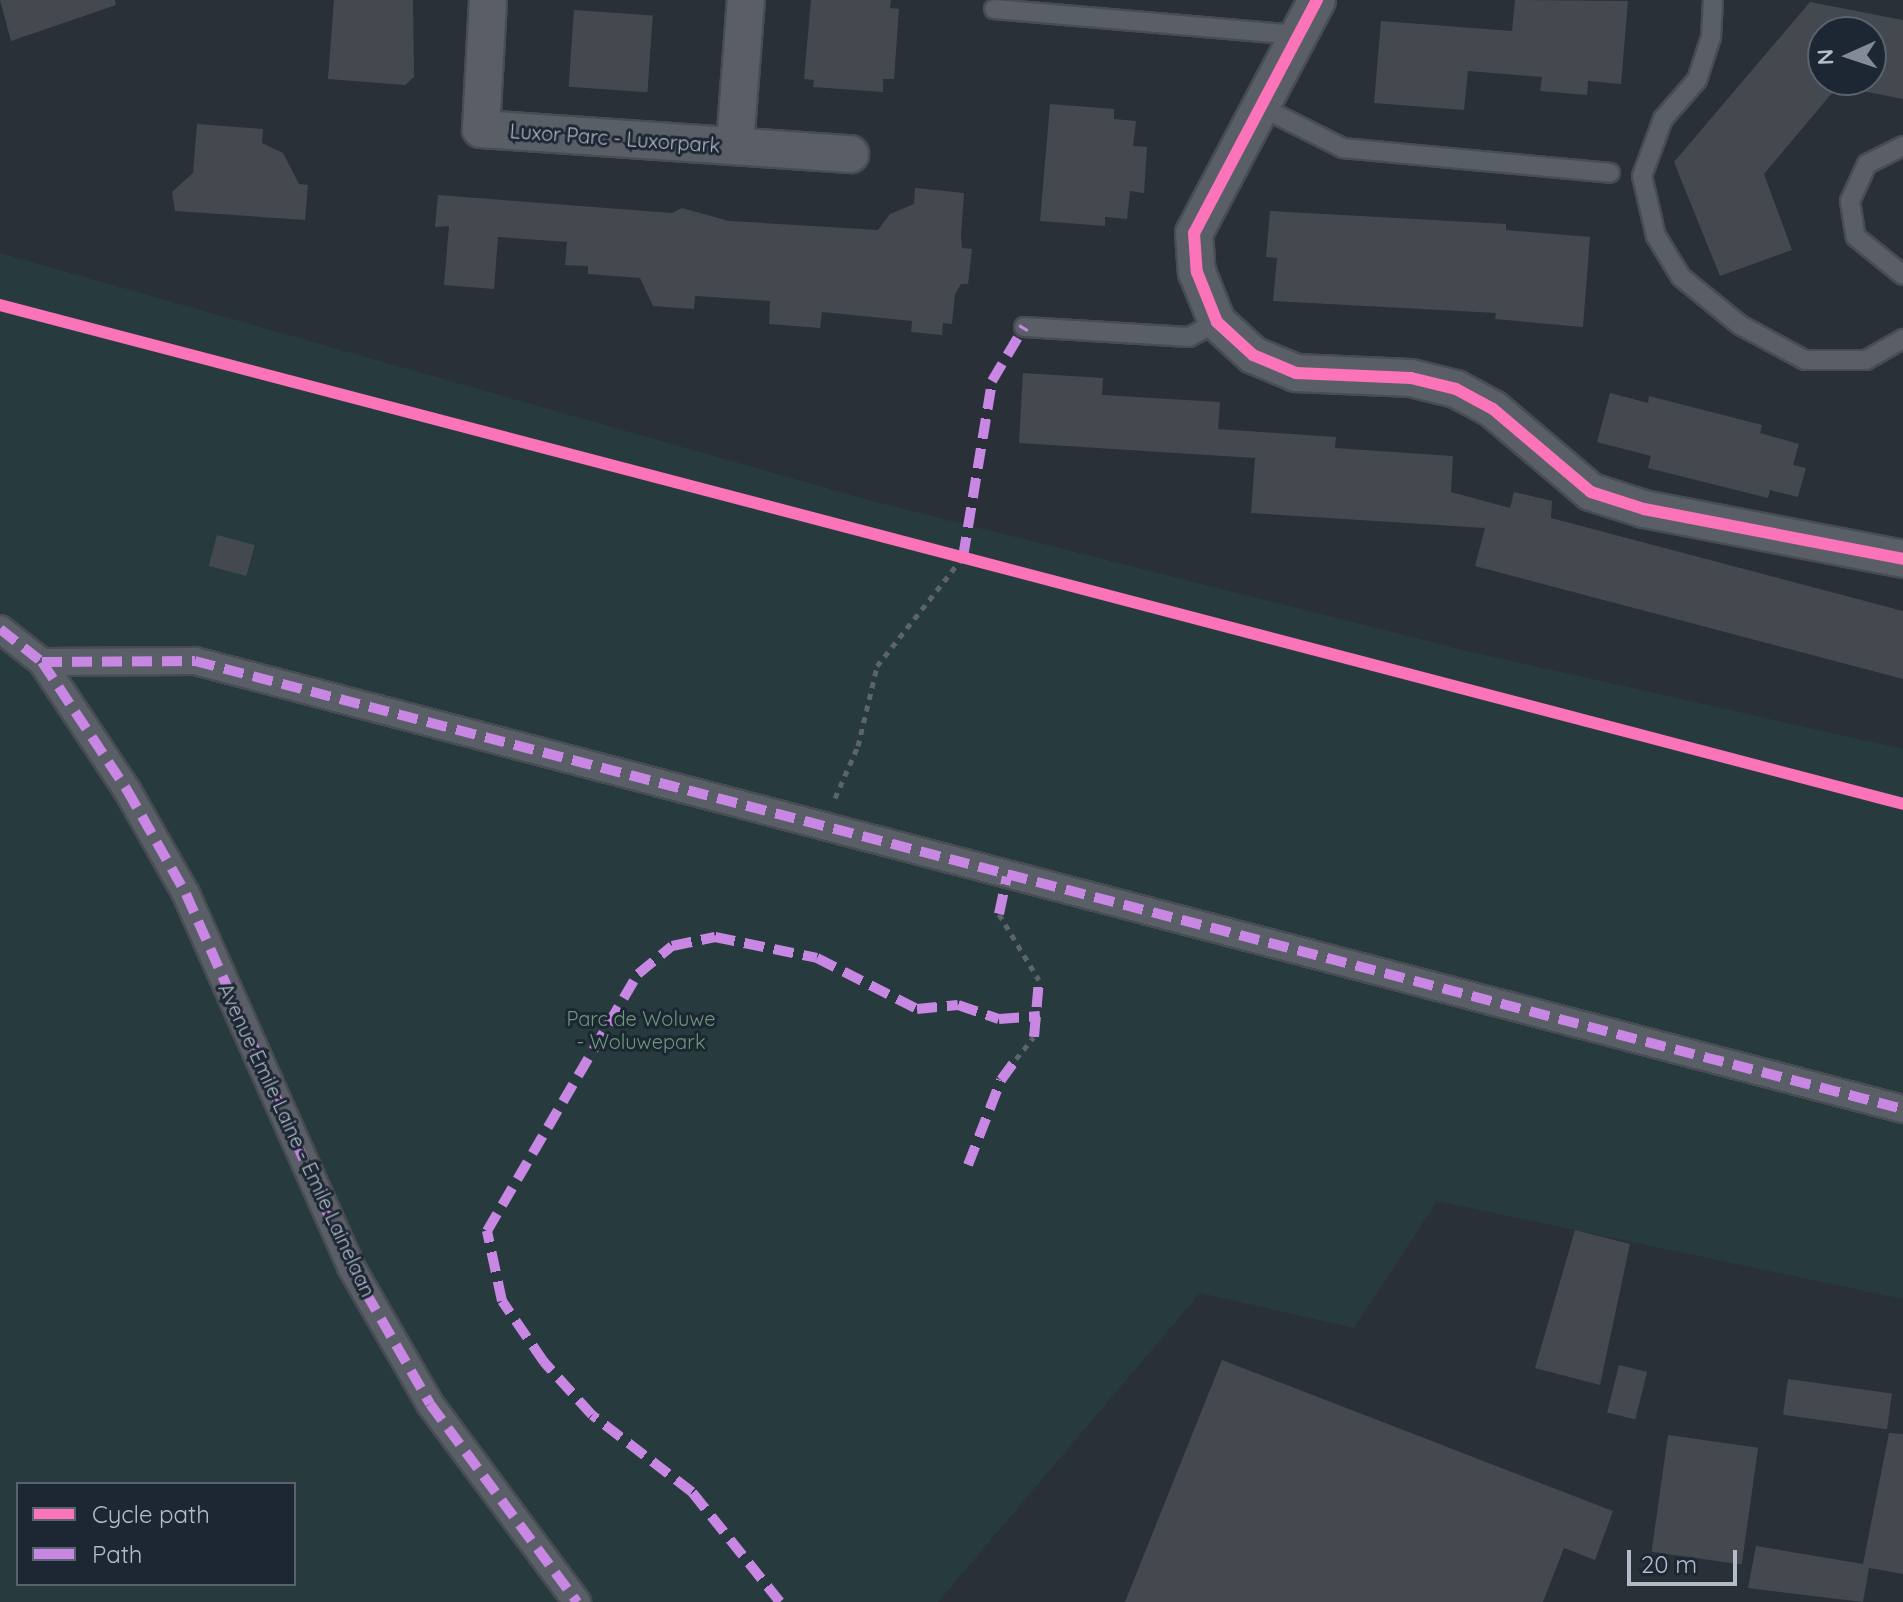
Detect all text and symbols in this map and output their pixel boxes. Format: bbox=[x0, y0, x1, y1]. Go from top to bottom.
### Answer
north arrow bbox=[1807, 16, 1887, 96]
text: N bbox=[1811, 48, 1839, 66]
street label: Luxor Parc - Luxorpark bbox=[509, 119, 721, 157]
street label: Avenue Emile Laine - Emile Lainelaan bbox=[214, 979, 380, 1301]
park label: Parc de Woluwe - Woluwepark bbox=[566, 1006, 716, 1053]
legend bbox=[16, 1482, 296, 1586]
text: Cycle path bbox=[92, 1499, 210, 1529]
scale bar bbox=[1631, 1534, 1741, 1584]
text: Path bbox=[92, 1539, 143, 1569]
text: 20 m bbox=[1641, 1549, 1697, 1579]

